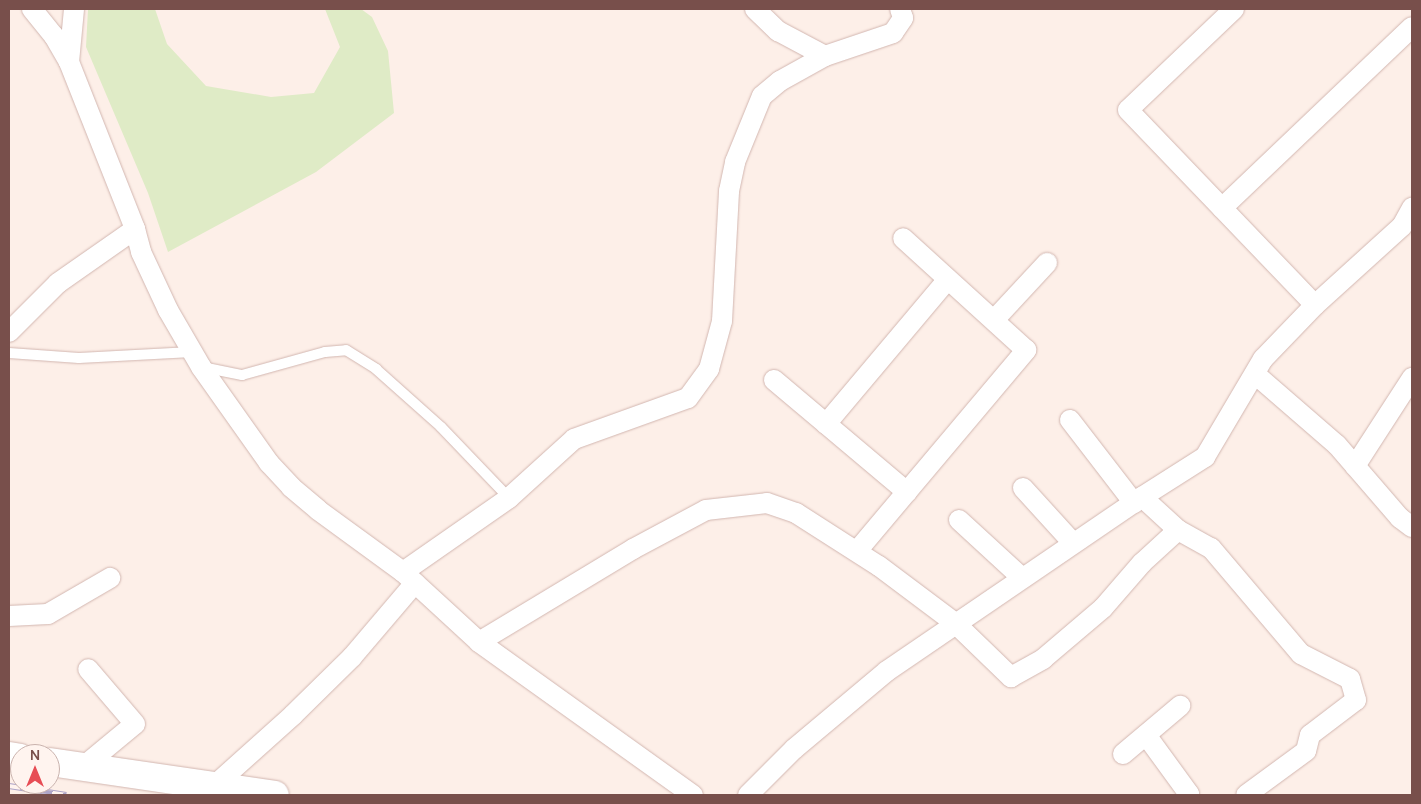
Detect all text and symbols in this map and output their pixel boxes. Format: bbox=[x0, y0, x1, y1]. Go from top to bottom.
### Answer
north arrow bbox=[10, 744, 60, 794]
text: N bbox=[30, 745, 40, 764]

